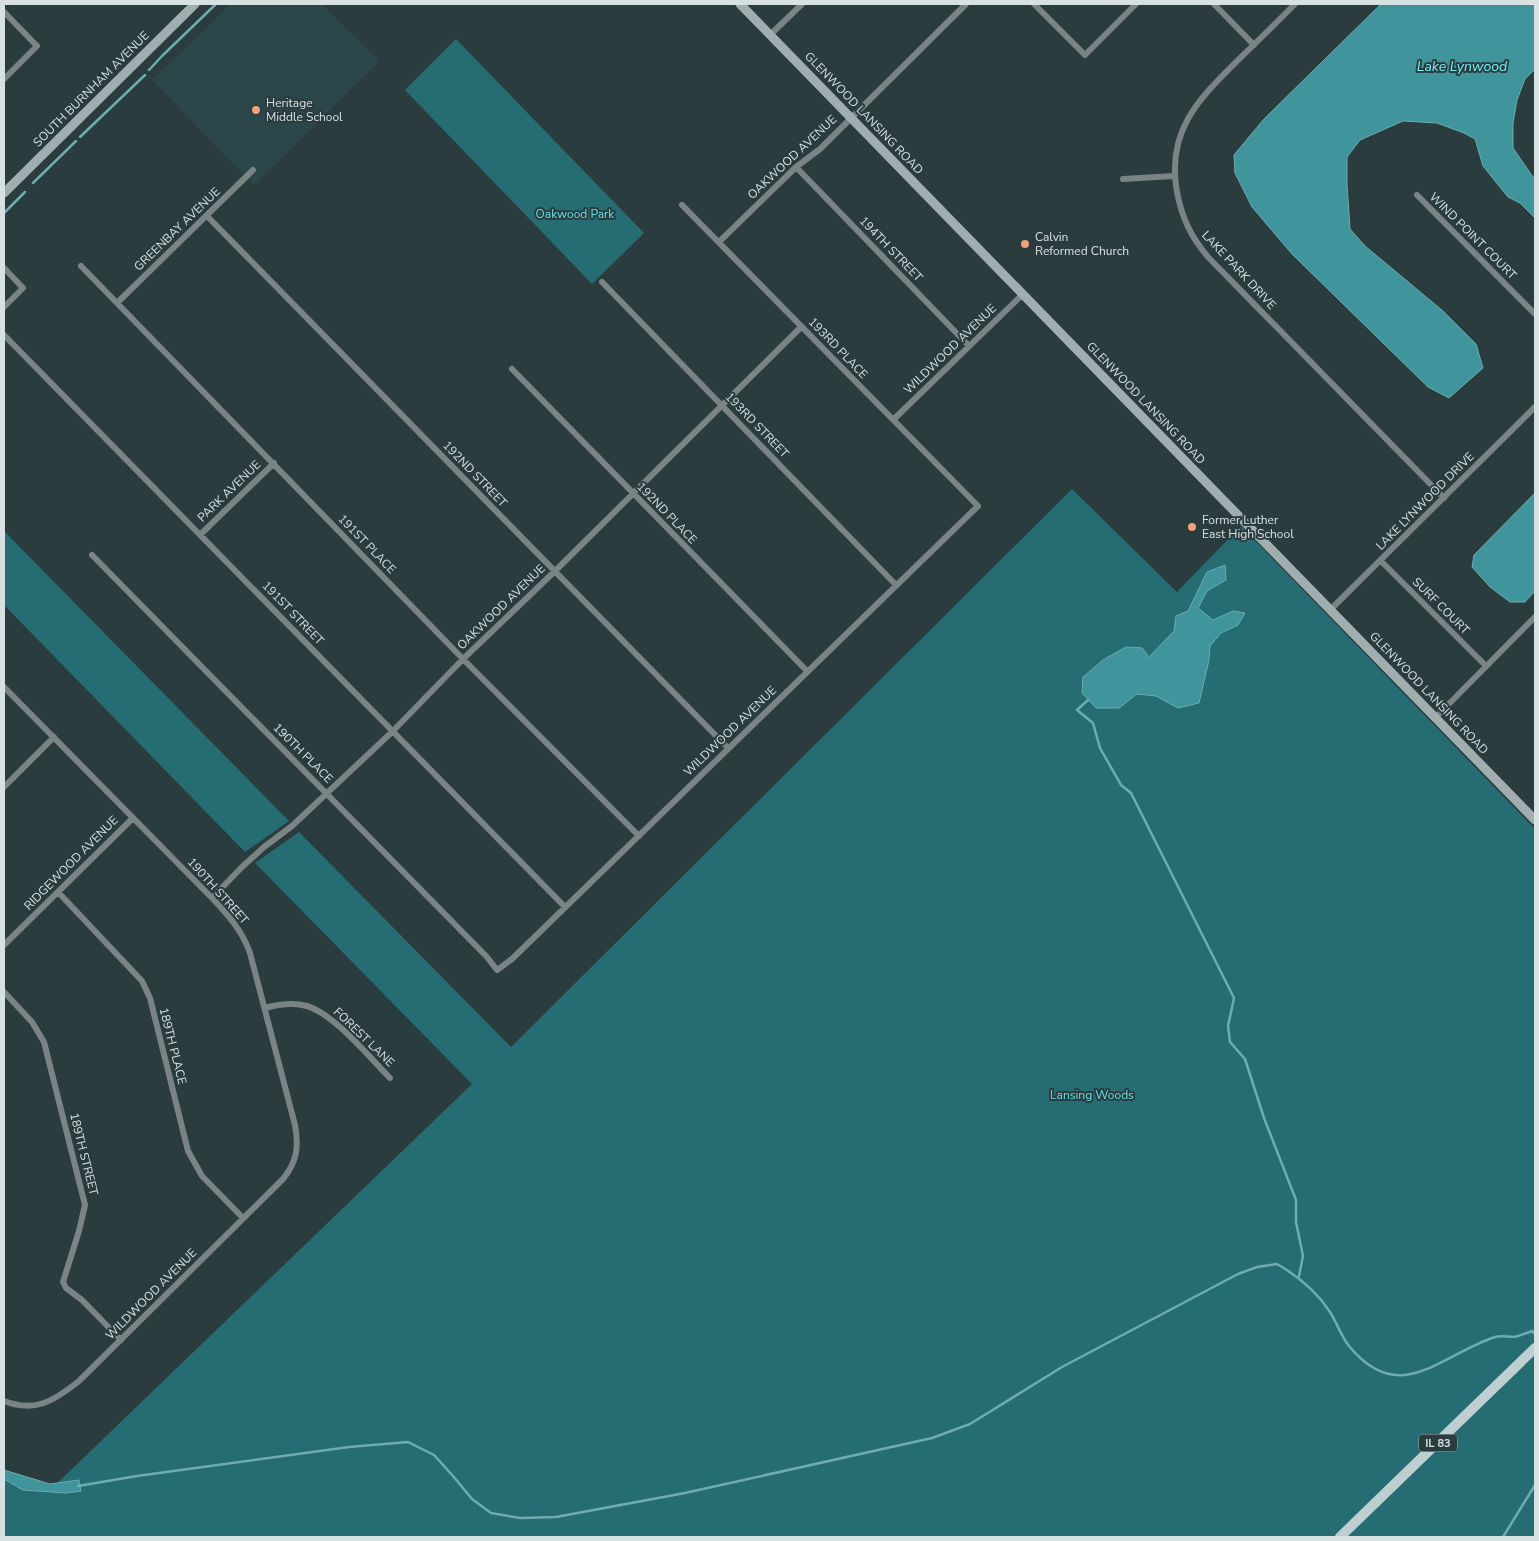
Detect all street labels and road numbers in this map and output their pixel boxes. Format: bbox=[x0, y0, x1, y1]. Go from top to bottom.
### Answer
street label: SOUTH BURNHAM AVENUE bbox=[30, 28, 152, 150]
street label: GLENWOOD LANSING ROAD bbox=[801, 48, 927, 178]
street label: OAKWOOD AVENUE bbox=[744, 111, 840, 203]
street label: GREENBAY AVENUE bbox=[131, 184, 223, 274]
street label: WIND POINT COURT bbox=[1426, 189, 1521, 284]
street label: 194TH STREET bbox=[856, 213, 927, 286]
street label: LAKE PARK DRIVE bbox=[1198, 227, 1280, 313]
street label: WILDWOOD AVENUE bbox=[900, 301, 1000, 397]
street label: 193RD PLACE bbox=[805, 314, 871, 382]
street label: GLENWOOD LANSING ROAD bbox=[1083, 338, 1209, 468]
street label: 193RD STREET bbox=[722, 389, 793, 462]
street label: 192ND STREET bbox=[439, 438, 511, 511]
street label: LAKE LYNWOOD DRIVE bbox=[1372, 448, 1478, 554]
street label: PARK AVENUE bbox=[194, 457, 264, 525]
street label: 192ND PLACE bbox=[633, 479, 701, 547]
street label: 191ST PLACE bbox=[335, 511, 399, 577]
street label: OAKWOOD AVENUE bbox=[454, 561, 548, 653]
street label: SURF COURT bbox=[1409, 574, 1474, 639]
street label: 191ST STREET bbox=[259, 578, 328, 649]
street label: GLENWOOD LANSING ROAD bbox=[1366, 628, 1492, 758]
street label: WILDWOOD AVENUE bbox=[680, 683, 780, 779]
street label: 190TH PLACE bbox=[270, 720, 336, 786]
street label: RIDGEWOOD AVENUE bbox=[20, 812, 122, 914]
street label: 190TH STREET bbox=[184, 854, 253, 928]
street label: FOREST LANE bbox=[330, 1004, 398, 1070]
street label: 189TH PLACE bbox=[156, 1006, 190, 1086]
street label: 189TH STREET bbox=[66, 1111, 102, 1198]
street label: WILDWOOD AVENUE bbox=[102, 1245, 200, 1343]
road number: IL 83 bbox=[1419, 1435, 1457, 1452]

